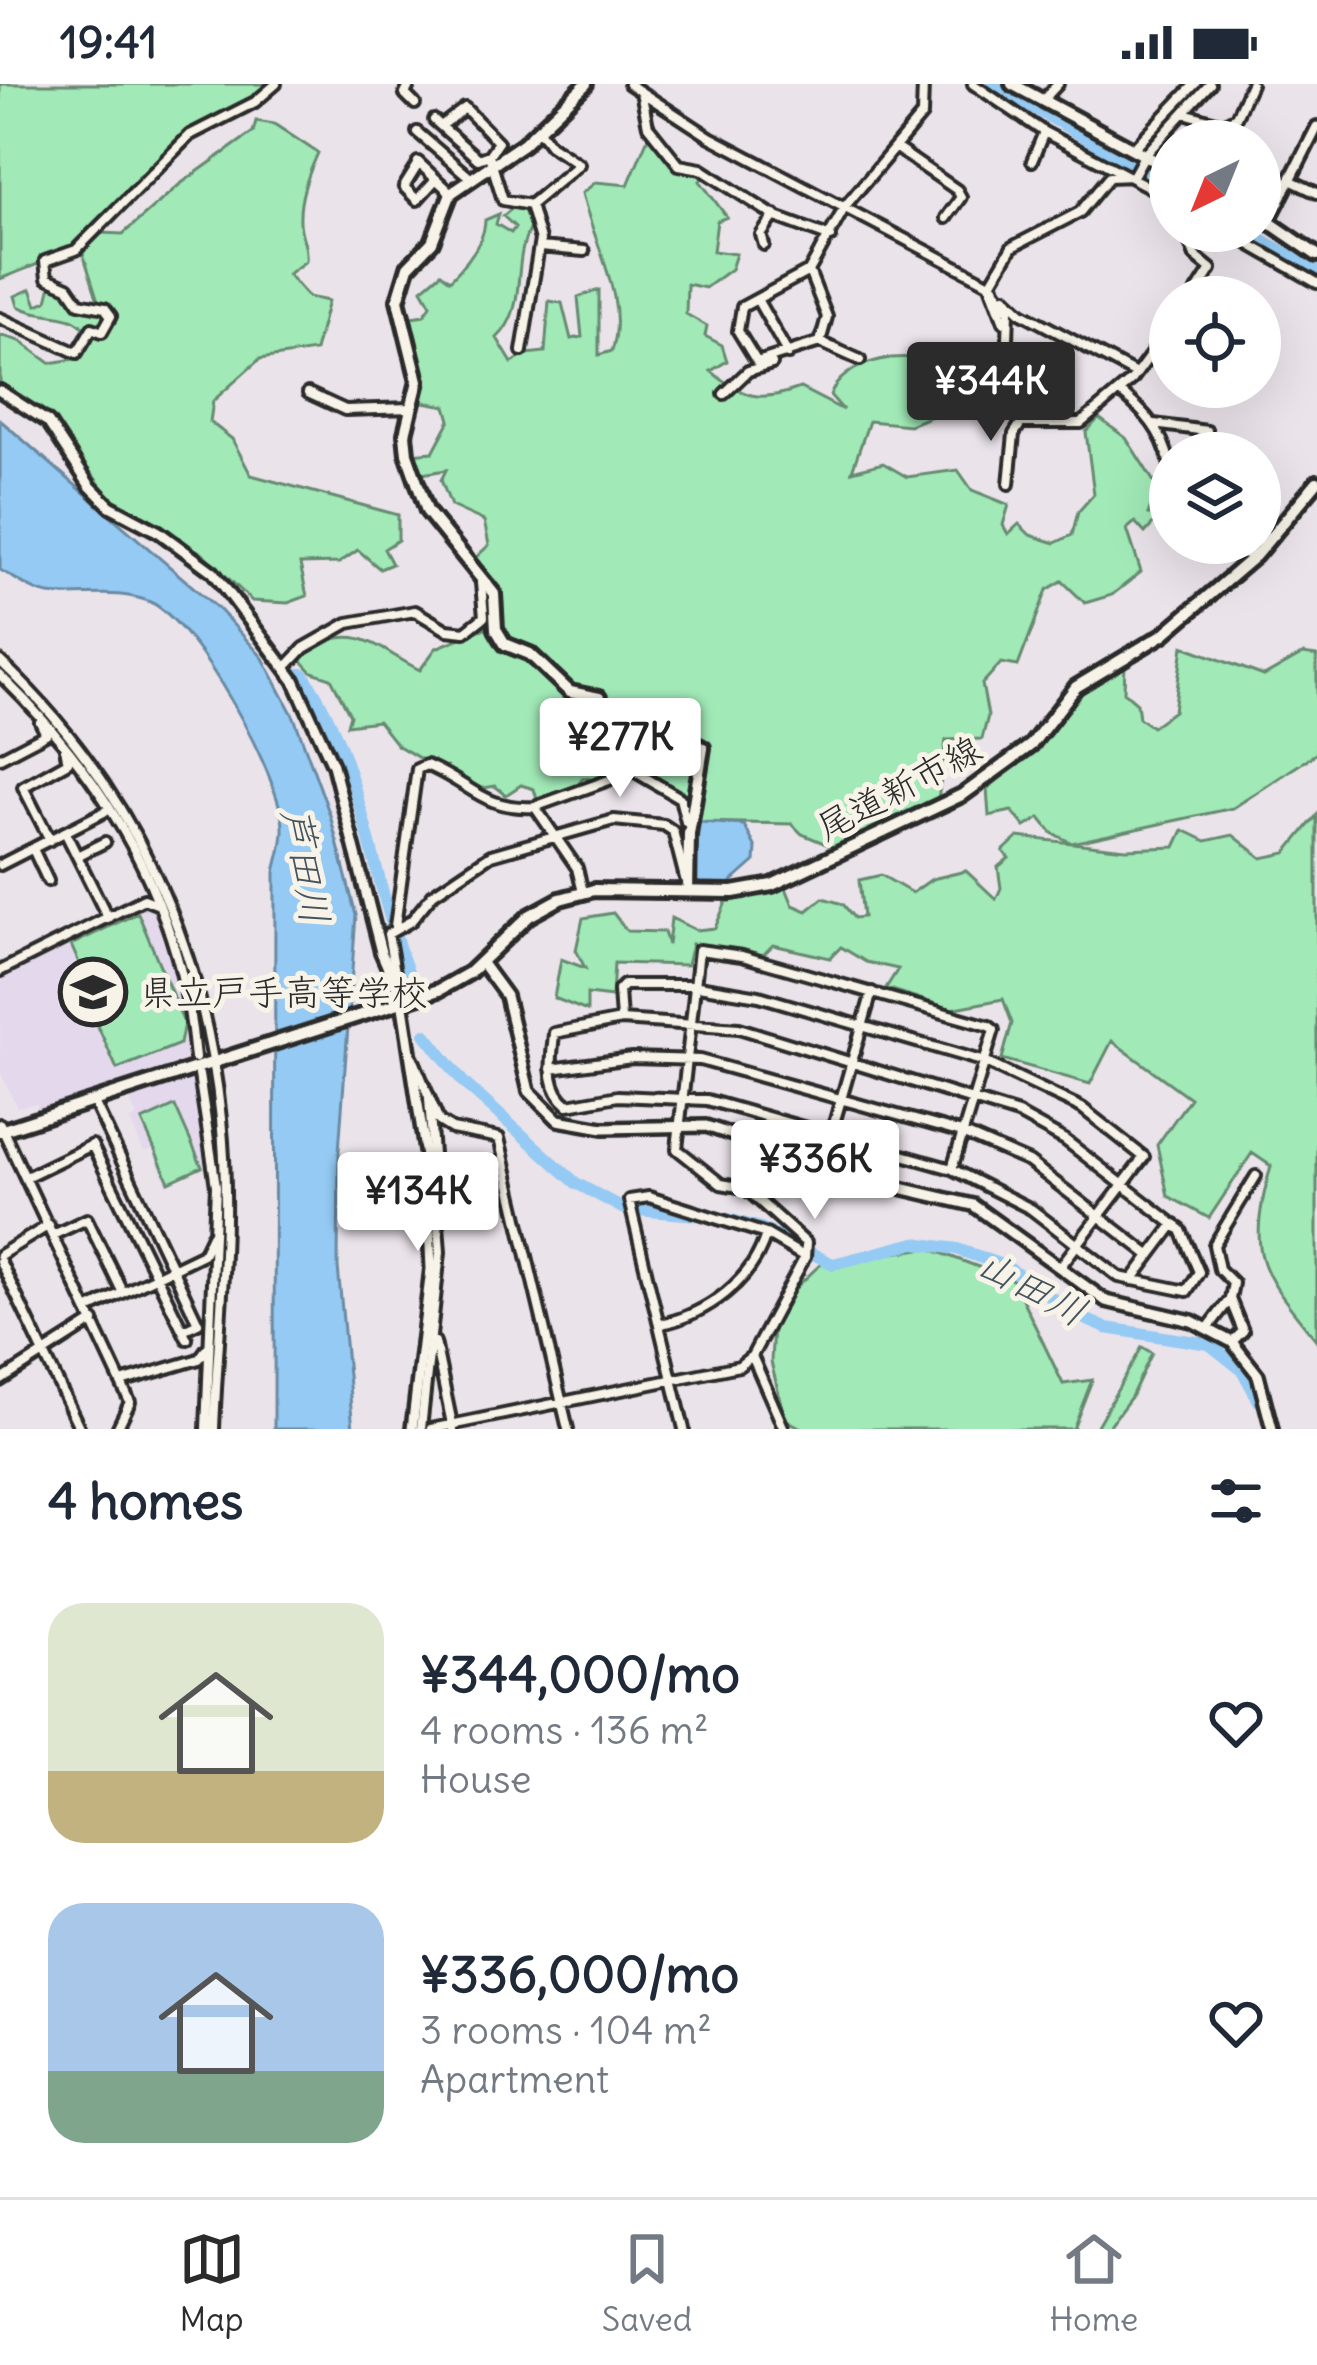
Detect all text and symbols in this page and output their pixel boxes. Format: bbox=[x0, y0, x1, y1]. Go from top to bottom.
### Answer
text: 19:41 bbox=[60, 14, 157, 70]
north arrow bbox=[1149, 120, 1281, 252]
map controls bbox=[1149, 120, 1281, 564]
button: locate bbox=[1149, 276, 1281, 408]
pin: ¥344K bbox=[907, 342, 1075, 444]
text: ¥344K bbox=[934, 356, 1048, 405]
button: layers bbox=[1149, 432, 1281, 564]
pin: ¥277K bbox=[536, 698, 704, 800]
text: ¥277K bbox=[567, 712, 673, 761]
street label: 尾道新市線 bbox=[809, 726, 989, 850]
water label: 芦田川 bbox=[272, 804, 340, 928]
school or university icon: 県立戸手高等学校 bbox=[58, 957, 128, 1027]
place label: 県立戸手高等学校 bbox=[140, 970, 428, 1015]
pin: ¥336K bbox=[731, 1120, 899, 1222]
text: ¥336K bbox=[758, 1134, 872, 1183]
pin: ¥134K bbox=[334, 1152, 502, 1254]
text: ¥134K bbox=[364, 1166, 472, 1215]
water label: 山田川 bbox=[969, 1239, 1095, 1337]
icon: filters bbox=[1203, 1468, 1269, 1534]
text: 4 homes bbox=[48, 1469, 243, 1533]
text: ¥344,000/mo bbox=[420, 1642, 740, 1706]
icon: home bbox=[144, 1651, 288, 1795]
icon: heart bbox=[1203, 1690, 1269, 1756]
text: 4 rooms · 136 m² bbox=[420, 1706, 709, 1755]
text: House bbox=[420, 1755, 531, 1804]
text: ¥336,000/mo bbox=[420, 1942, 739, 2006]
icon: home bbox=[144, 1951, 288, 2095]
icon: heart bbox=[1203, 1990, 1269, 2056]
text: 3 rooms · 104 m² bbox=[420, 2006, 712, 2055]
text: Apartment bbox=[420, 2055, 609, 2104]
tab: Map bbox=[179, 2226, 245, 2340]
tab: Saved bbox=[602, 2226, 692, 2340]
tab: Home bbox=[1049, 2226, 1138, 2340]

